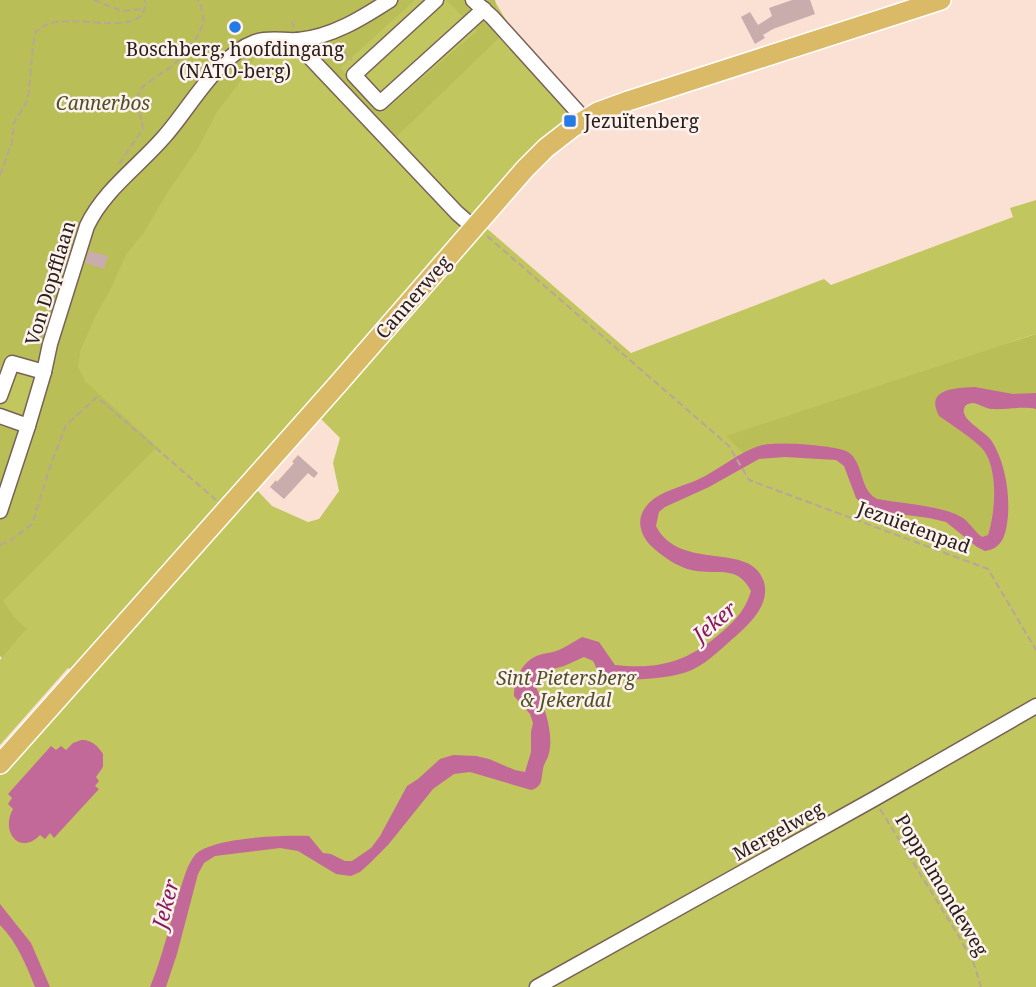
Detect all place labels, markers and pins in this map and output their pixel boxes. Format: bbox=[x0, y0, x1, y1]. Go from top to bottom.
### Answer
marker: Boschberg, hoofdingang (NATO-berg) bbox=[227, 19, 243, 35]
place label: Boschberg, hoofdingang (NATO-berg) bbox=[126, 36, 344, 84]
place label: Jezuïtenberg bbox=[583, 108, 699, 134]
marker: Jezuïtenberg bbox=[562, 113, 578, 129]

